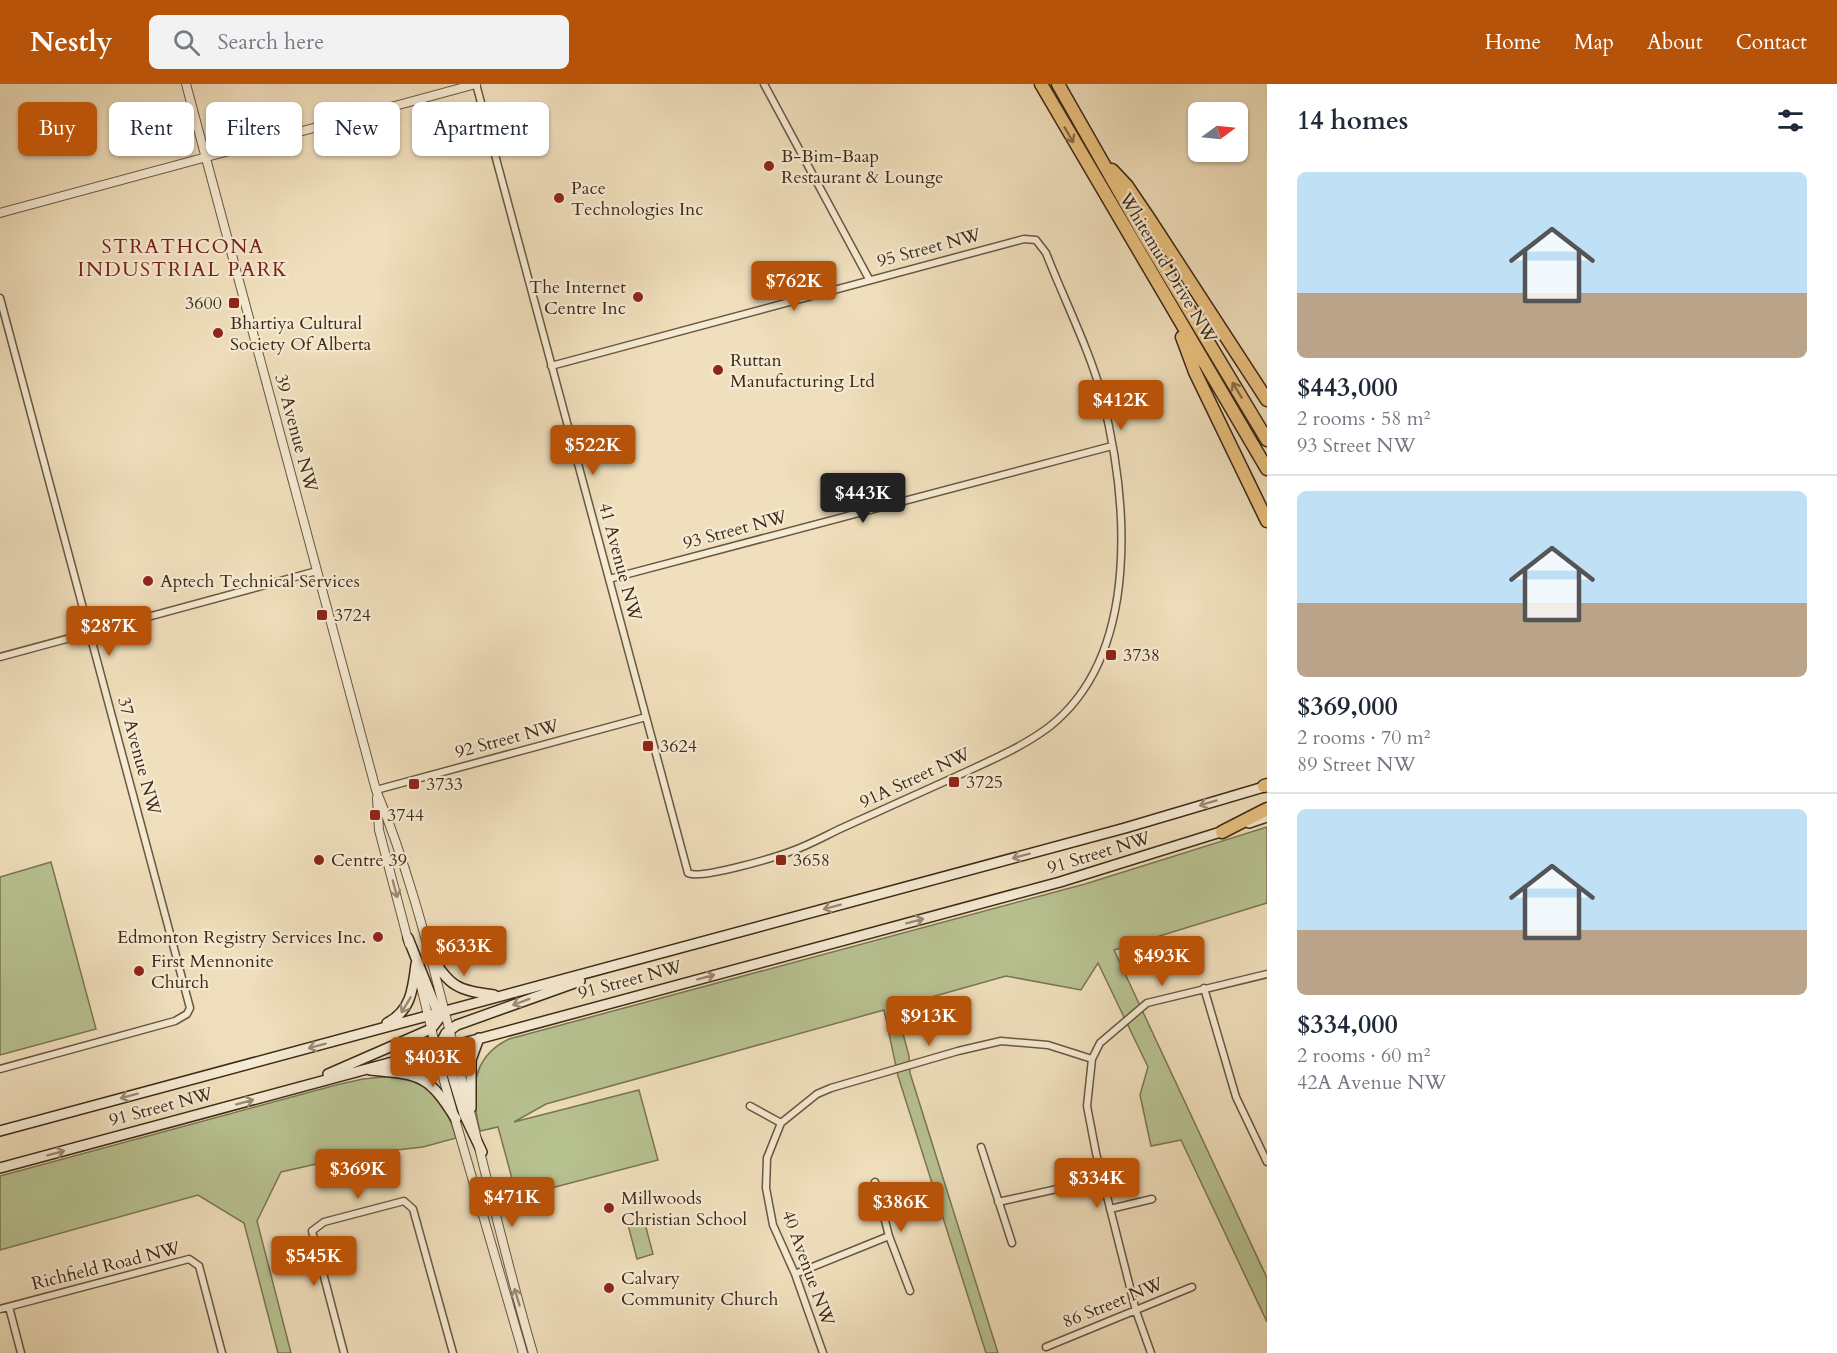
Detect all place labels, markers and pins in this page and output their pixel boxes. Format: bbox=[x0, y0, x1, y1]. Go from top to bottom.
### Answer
place label: B-Bim-Baap Restaurant & Lounge bbox=[781, 144, 943, 190]
marker: B-Bim-Baap Restaurant & Lounge bbox=[762, 159, 776, 173]
place label: Pace Technologies Inc bbox=[571, 176, 704, 222]
marker: Pace Technologies Inc bbox=[552, 191, 566, 205]
pin: $762K bbox=[752, 261, 836, 312]
place label: The Internet Centre Inc bbox=[529, 275, 626, 321]
marker: The Internet Centre Inc bbox=[631, 290, 645, 304]
place label: 3600 bbox=[185, 291, 222, 316]
marker: 3600 bbox=[227, 296, 241, 310]
place label: Bhartiya Cultural Society Of Alberta bbox=[230, 311, 372, 357]
marker: Bhartiya Cultural Society Of Alberta bbox=[211, 326, 225, 340]
place label: Ruttan Manufacturing Ltd bbox=[730, 348, 875, 394]
marker: Ruttan Manufacturing Ltd bbox=[711, 363, 725, 377]
pin: $412K bbox=[1079, 380, 1163, 431]
pin: $522K bbox=[551, 425, 635, 476]
pin: $443K bbox=[821, 473, 905, 524]
place label: Aptech Technical Services bbox=[160, 569, 360, 594]
marker: Aptech Technical Services bbox=[141, 574, 155, 588]
place label: 3724 bbox=[334, 603, 371, 628]
pin: $287K bbox=[67, 606, 151, 657]
marker: 3724 bbox=[315, 608, 329, 622]
place label: 3738 bbox=[1123, 643, 1160, 668]
marker: 3738 bbox=[1104, 648, 1118, 662]
place label: 3624 bbox=[660, 734, 697, 759]
marker: 3624 bbox=[641, 739, 655, 753]
place label: 3725 bbox=[966, 770, 1003, 795]
place label: 3733 bbox=[426, 772, 463, 797]
marker: 3725 bbox=[947, 775, 961, 789]
marker: 3733 bbox=[407, 777, 421, 791]
place label: 3744 bbox=[387, 803, 424, 828]
marker: 3744 bbox=[368, 808, 382, 822]
place label: Centre 39 bbox=[331, 848, 407, 873]
place label: 3658 bbox=[793, 848, 830, 873]
marker: Centre 39 bbox=[312, 853, 326, 867]
marker: 3658 bbox=[774, 853, 788, 867]
place label: Edmonton Registry Services Inc. bbox=[117, 925, 366, 950]
pin: $633K bbox=[422, 926, 506, 977]
marker: Edmonton Registry Services Inc. bbox=[371, 930, 385, 944]
pin: $493K bbox=[1120, 936, 1204, 987]
place label: First Mennonite Church bbox=[151, 949, 274, 995]
marker: First Mennonite Church bbox=[132, 964, 146, 978]
pin: $913K bbox=[887, 996, 971, 1047]
pin: $403K bbox=[391, 1037, 475, 1088]
pin: $369K bbox=[316, 1149, 400, 1200]
pin: $334K bbox=[1055, 1158, 1139, 1209]
pin: $471K bbox=[470, 1177, 554, 1228]
pin: $386K bbox=[859, 1182, 943, 1233]
place label: Millwoods Christian School bbox=[621, 1186, 747, 1232]
marker: Millwoods Christian School bbox=[602, 1201, 616, 1215]
pin: $545K bbox=[272, 1236, 356, 1287]
place label: Calvary Community Church bbox=[621, 1266, 778, 1312]
marker: Calvary Community Church bbox=[602, 1281, 616, 1295]

